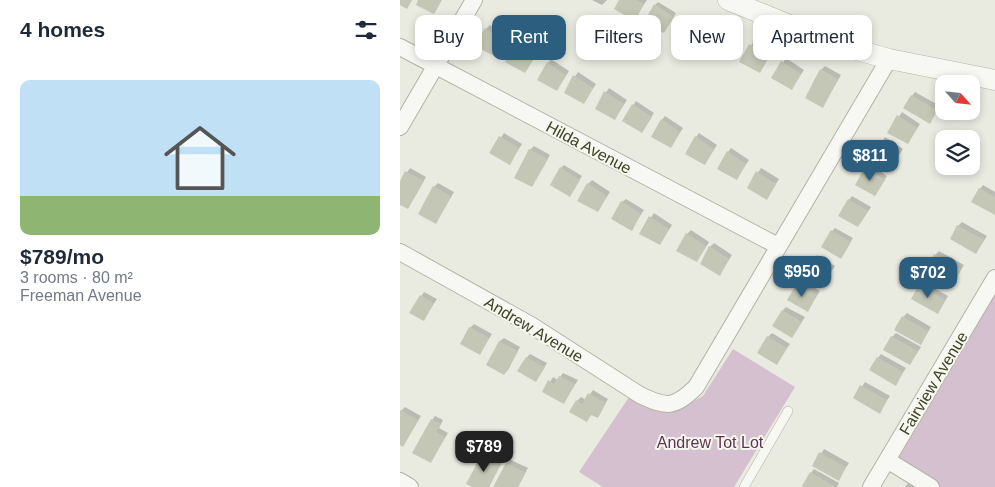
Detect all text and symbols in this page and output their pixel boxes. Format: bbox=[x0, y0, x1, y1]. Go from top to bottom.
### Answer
chip: Buy bbox=[415, 15, 482, 60]
chip: Rent bbox=[492, 15, 566, 60]
chip: Filters bbox=[576, 15, 661, 60]
chip: New bbox=[671, 15, 743, 60]
chip: Apartment bbox=[753, 15, 872, 60]
icon: filters bbox=[352, 16, 380, 44]
text: 4 homes bbox=[20, 18, 105, 41]
north arrow bbox=[935, 75, 980, 120]
map controls bbox=[935, 75, 980, 175]
icon: home bbox=[155, 113, 245, 203]
street label: Hilda Avenue bbox=[543, 118, 634, 177]
button: layers bbox=[935, 130, 980, 175]
pin: $811 bbox=[840, 140, 900, 182]
text: $811 bbox=[853, 147, 887, 164]
text: $789/mo bbox=[20, 245, 104, 268]
pin: $950 bbox=[772, 256, 832, 298]
pin: $702 bbox=[898, 256, 958, 299]
text: $950 bbox=[784, 263, 820, 280]
text: $702 bbox=[910, 264, 946, 281]
text: 3 rooms · 80 m² bbox=[20, 269, 133, 286]
text: Freeman Avenue bbox=[20, 287, 142, 304]
street label: Andrew Avenue bbox=[481, 293, 586, 366]
street label: Fairview Avenue bbox=[896, 329, 971, 438]
pin: $789 bbox=[454, 430, 514, 473]
park label: Andrew Tot Lot bbox=[657, 434, 764, 451]
text: $789 bbox=[466, 438, 502, 455]

